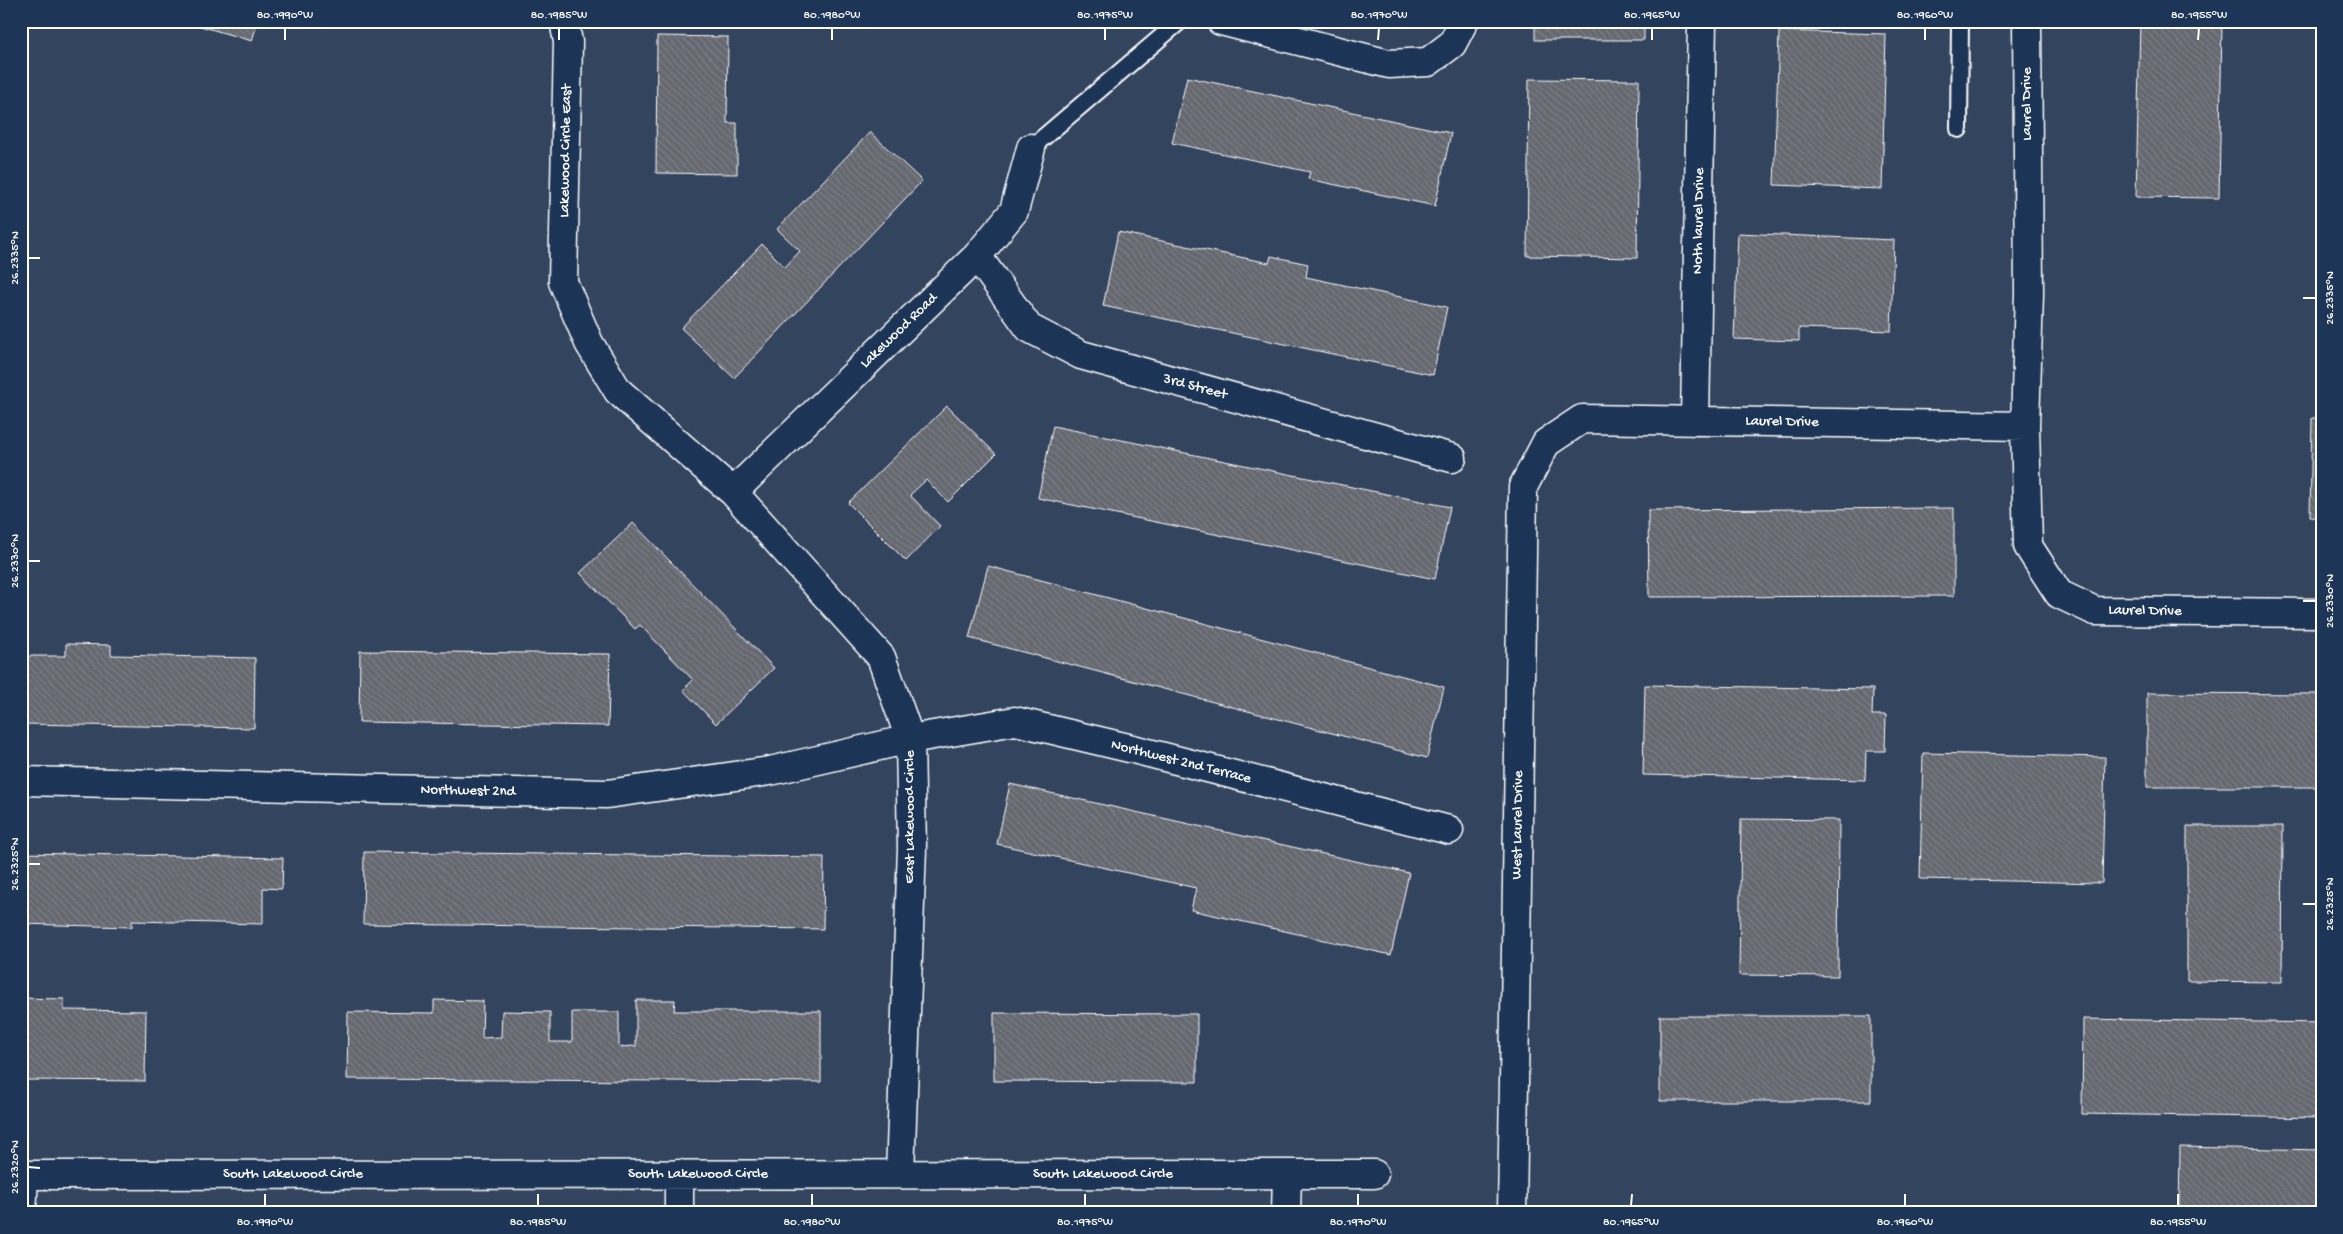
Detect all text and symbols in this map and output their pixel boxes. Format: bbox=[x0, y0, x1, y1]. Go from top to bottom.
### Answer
text: 80.1990°W bbox=[257, 9, 313, 23]
text: 80.1985°W bbox=[531, 9, 587, 23]
text: 80.1980°W bbox=[803, 9, 861, 23]
text: 80.1975°W bbox=[1077, 9, 1133, 23]
text: 80.1970°W bbox=[1351, 9, 1407, 23]
text: 80.1965°W bbox=[1624, 9, 1680, 23]
text: 80.1960°W bbox=[1897, 9, 1953, 23]
text: 80.1955°W bbox=[2171, 9, 2227, 23]
street label: Laurel Drive bbox=[2018, 67, 2036, 141]
street label: Lakewood Circle East bbox=[556, 82, 576, 218]
street label: Noth laurel Drive bbox=[1689, 167, 1709, 274]
text: 26.2335°N bbox=[9, 231, 23, 285]
text: 26.2335°N bbox=[2324, 271, 2338, 325]
street label: Lakewood Road bbox=[857, 289, 942, 372]
street label: 3rd Street bbox=[1160, 370, 1231, 405]
street label: Laurel Drive bbox=[1745, 412, 1819, 432]
text: 26.2330°N bbox=[9, 534, 23, 588]
text: 26.2330°N bbox=[2324, 574, 2338, 628]
street label: Laurel Drive bbox=[2108, 601, 2182, 621]
street label: Northwest 2nd Terrace bbox=[1109, 736, 1253, 788]
street label: East Lakewood Circle bbox=[901, 750, 919, 884]
street label: West Laurel Drive bbox=[1508, 770, 1528, 880]
street label: Northwest 2nd bbox=[420, 781, 517, 801]
text: 26.2325°N bbox=[9, 837, 23, 891]
text: 26.2325°N bbox=[2324, 877, 2338, 931]
text: 26.2320°N bbox=[9, 1140, 23, 1194]
street label: South Lakewood Circle bbox=[223, 1165, 363, 1183]
street label: South Lakewood Circle bbox=[628, 1165, 768, 1183]
street label: South Lakewood Circle bbox=[1033, 1165, 1173, 1183]
text: 80.1990°W bbox=[237, 1216, 293, 1230]
text: 80.1985°W bbox=[510, 1216, 566, 1230]
text: 80.1980°W bbox=[783, 1216, 841, 1230]
text: 80.1975°W bbox=[1057, 1216, 1113, 1230]
text: 80.1970°W bbox=[1330, 1216, 1386, 1230]
text: 80.1965°W bbox=[1603, 1216, 1659, 1230]
text: 80.1960°W bbox=[1877, 1216, 1933, 1230]
text: 80.1955°W bbox=[2150, 1216, 2206, 1230]

